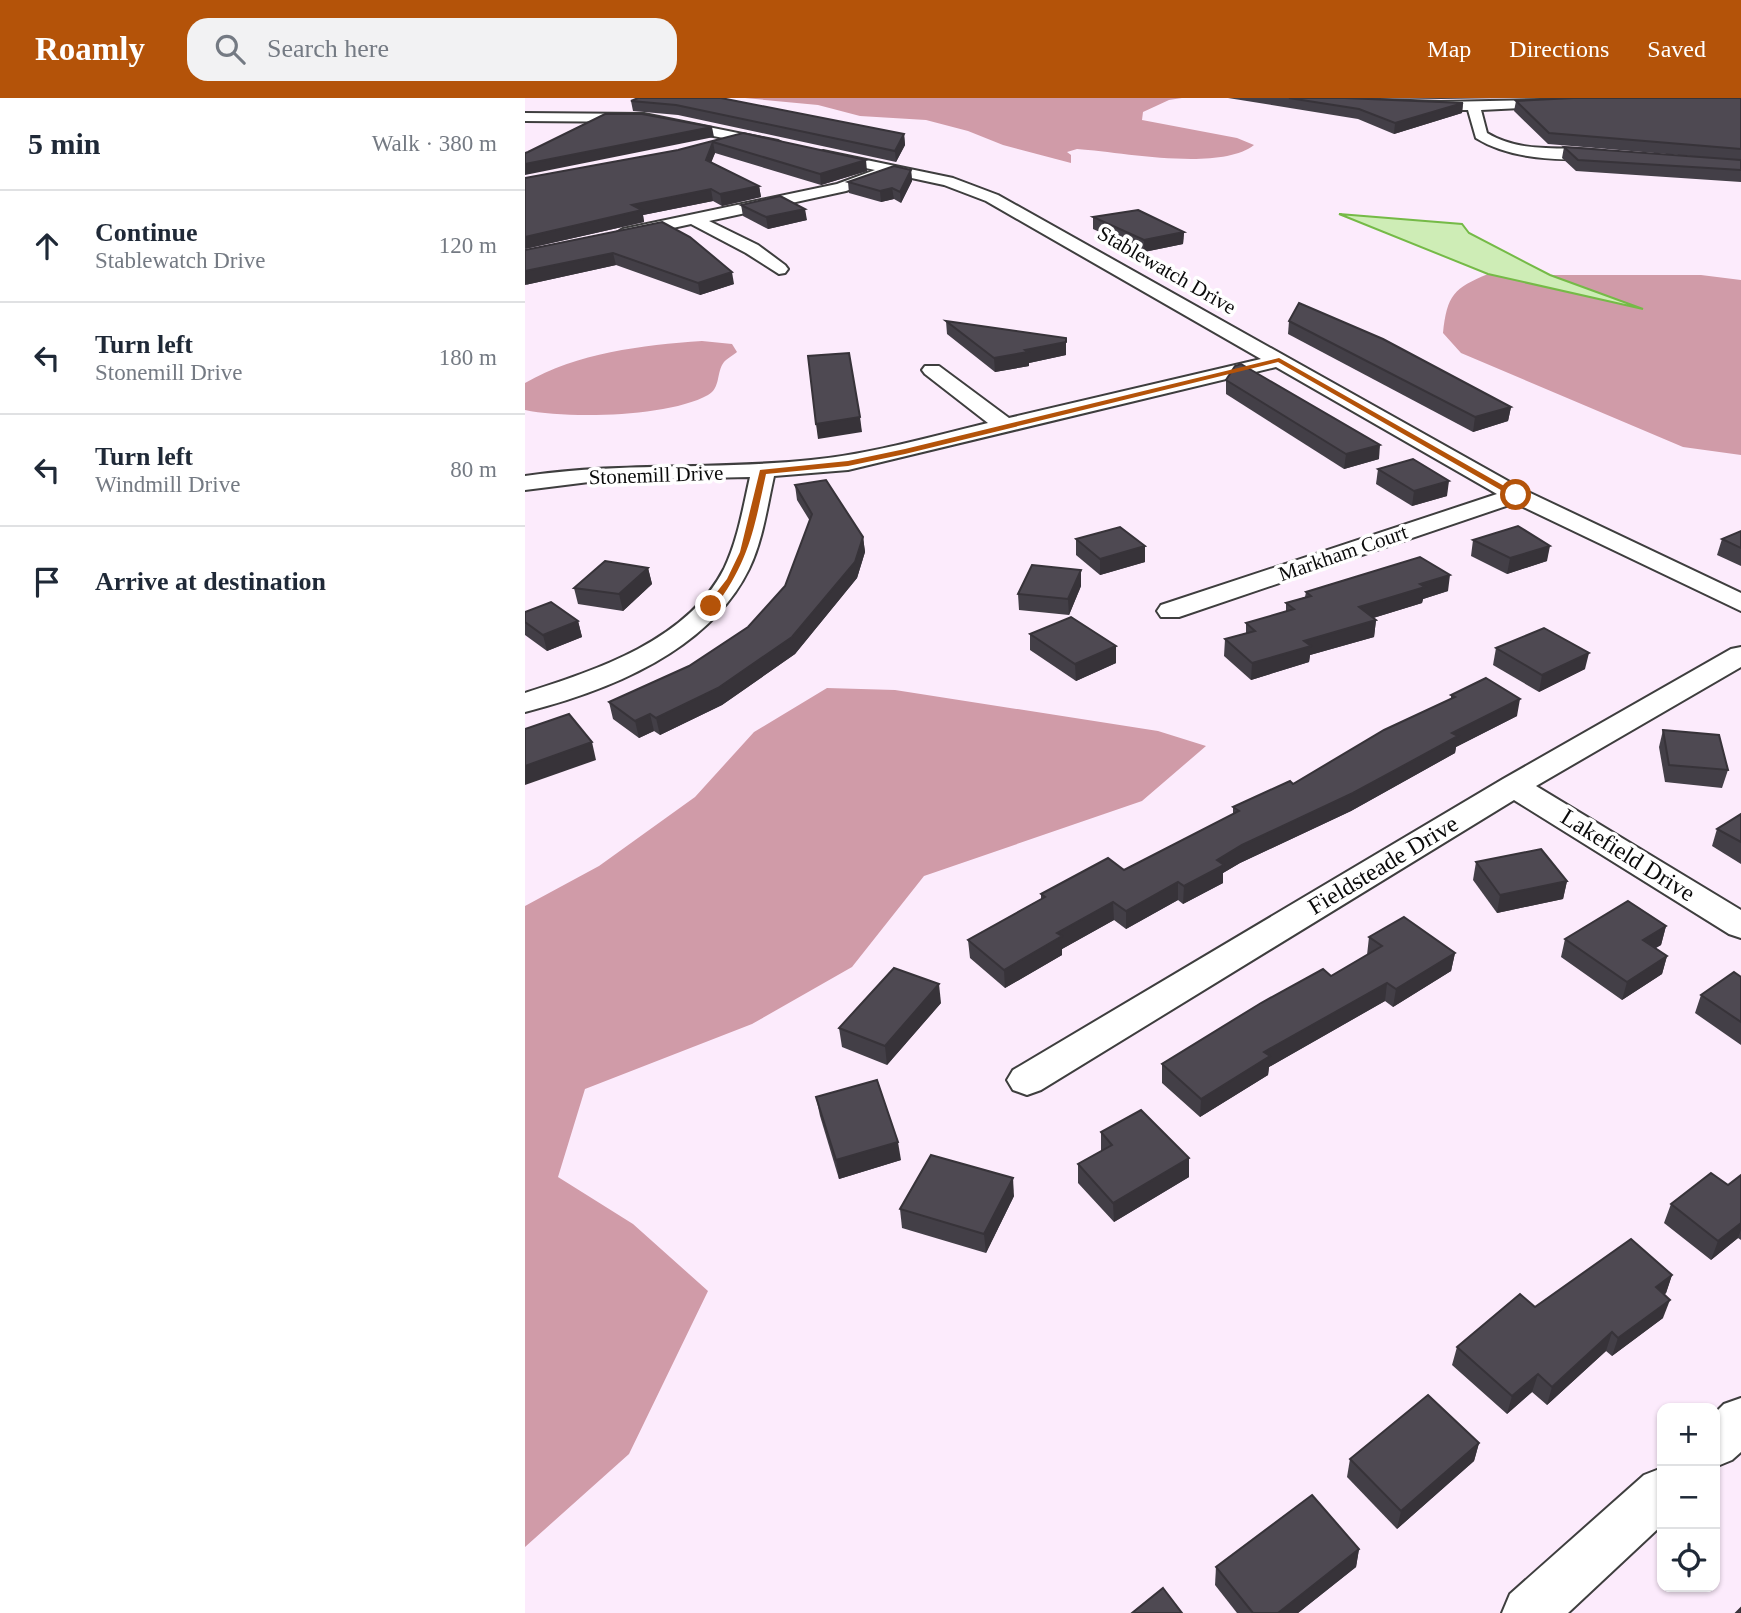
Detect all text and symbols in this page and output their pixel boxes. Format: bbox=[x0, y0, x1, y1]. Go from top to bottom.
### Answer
search box bbox=[187, 18, 677, 81]
icon: search bbox=[211, 30, 249, 68]
text: Roamly bbox=[35, 31, 145, 67]
text: Search here bbox=[267, 34, 389, 63]
text: Map bbox=[1427, 36, 1471, 62]
text: Directions bbox=[1509, 36, 1609, 62]
text: Saved bbox=[1647, 36, 1706, 62]
text: 5 min bbox=[28, 127, 101, 160]
text: Walk · 380 m bbox=[372, 131, 497, 156]
text: Continue bbox=[95, 218, 198, 247]
street label: Stablewatch Drive bbox=[1094, 221, 1240, 319]
icon: ahead bbox=[28, 227, 66, 265]
text: 120 m bbox=[439, 233, 497, 258]
text: Stablewatch Drive bbox=[95, 248, 266, 273]
text: Turn left bbox=[95, 330, 193, 359]
icon: left bbox=[28, 339, 66, 377]
text: 180 m bbox=[439, 345, 497, 370]
text: Stonemill Drive bbox=[95, 360, 243, 385]
text: Turn left bbox=[95, 442, 193, 471]
icon: left bbox=[28, 451, 66, 489]
text: 80 m bbox=[450, 457, 497, 482]
street label: Stonemill Drive bbox=[588, 461, 724, 489]
text: Windmill Drive bbox=[95, 472, 240, 497]
route start bbox=[1500, 479, 1531, 510]
street label: Markham Court bbox=[1275, 520, 1411, 586]
icon: arrive bbox=[28, 563, 66, 601]
text: Arrive at destination bbox=[95, 567, 326, 596]
route end bbox=[695, 590, 726, 621]
street label: Lakefield Drive bbox=[1556, 804, 1700, 906]
street label: Fieldsteade Drive bbox=[1303, 810, 1463, 920]
map controls bbox=[1657, 1403, 1720, 1592]
button: + bbox=[1657, 1403, 1720, 1466]
button: − bbox=[1657, 1466, 1720, 1529]
button: locate bbox=[1657, 1529, 1720, 1592]

